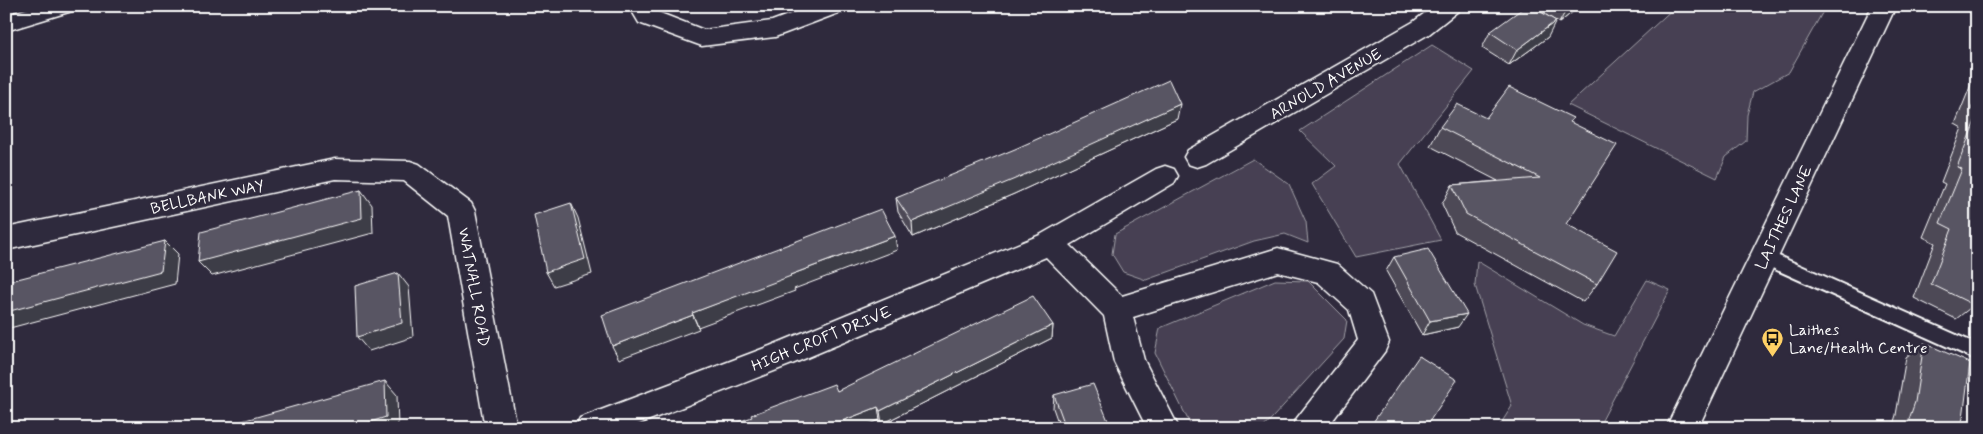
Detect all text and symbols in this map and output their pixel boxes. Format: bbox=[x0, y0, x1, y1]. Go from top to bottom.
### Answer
street label: ARNOLD AVENUE bbox=[1266, 44, 1385, 125]
street label: LAITHES LANE bbox=[1751, 162, 1818, 273]
street label: BELLBANK WAY bbox=[149, 175, 266, 220]
street label: WATNALL ROAD bbox=[453, 226, 494, 348]
street label: HIGH CROFT DRIVE bbox=[748, 302, 895, 377]
place label: Laithes Lane/Health Centre bbox=[1789, 320, 1927, 359]
bus stop icon: Laithes Lane/Health Centre bbox=[1761, 326, 1785, 357]

